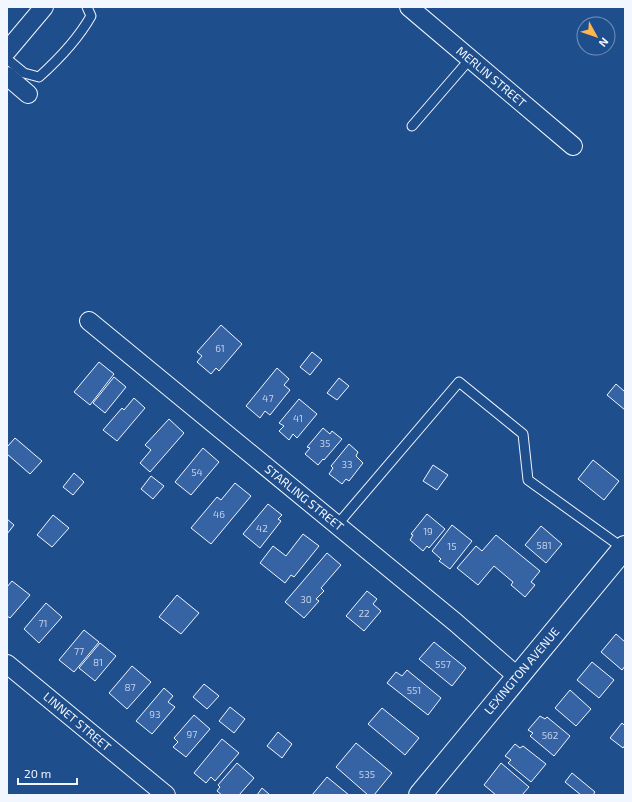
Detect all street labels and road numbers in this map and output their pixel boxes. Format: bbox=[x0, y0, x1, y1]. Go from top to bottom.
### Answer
street label: MERLIN STREET bbox=[454, 43, 529, 109]
street label: STARLING STREET bbox=[262, 461, 347, 533]
street label: LEXINGTON AVENUE bbox=[481, 624, 562, 717]
street label: LINNET STREET bbox=[41, 689, 114, 754]

